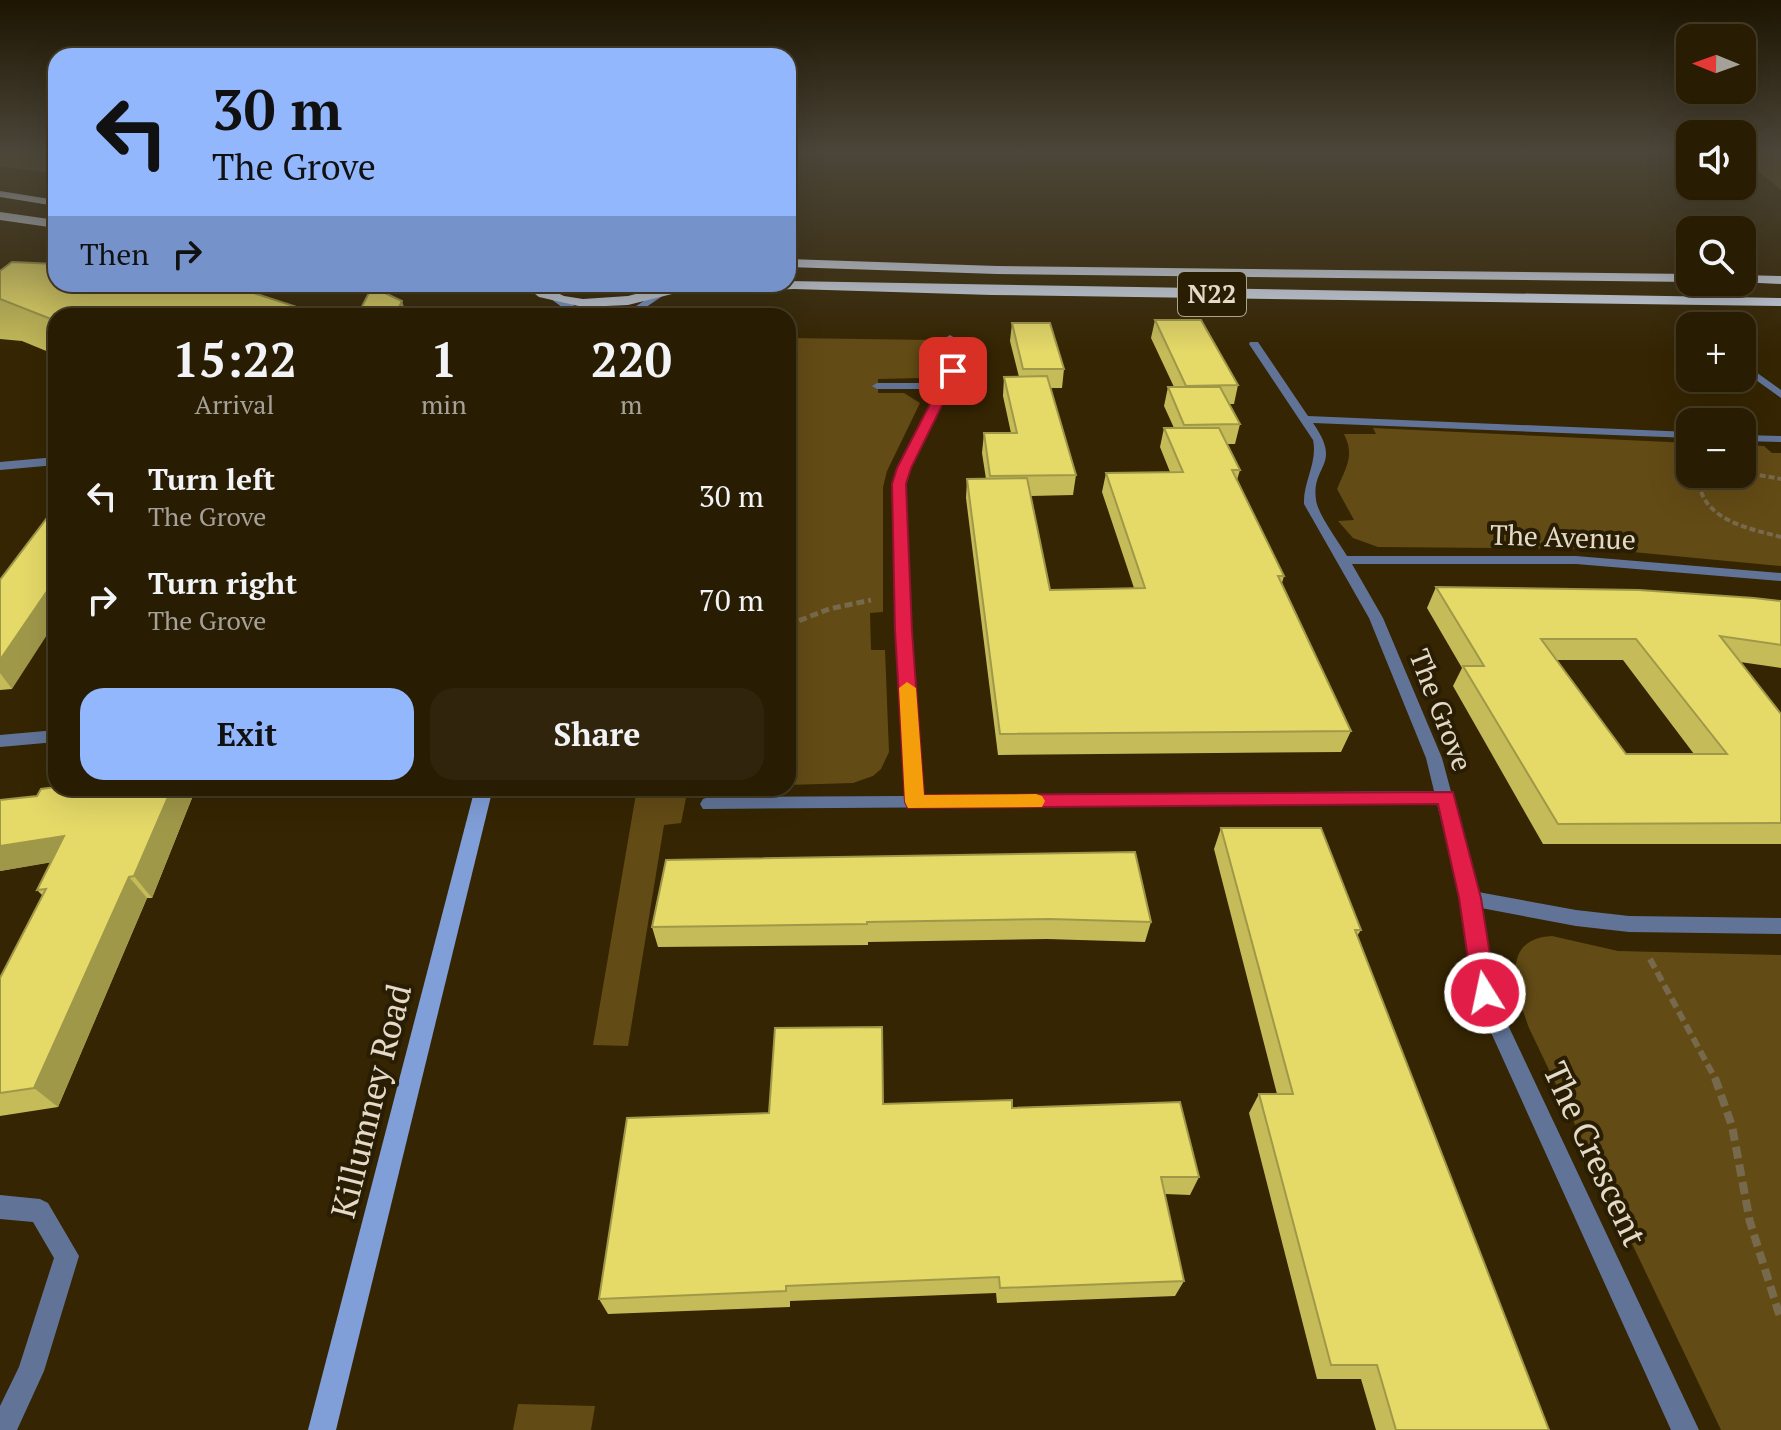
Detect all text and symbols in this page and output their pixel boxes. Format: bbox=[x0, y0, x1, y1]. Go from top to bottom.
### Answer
north arrow bbox=[1676, 24, 1756, 104]
map controls bbox=[1676, 24, 1756, 488]
text: 30 m bbox=[212, 72, 342, 146]
icon: left bbox=[80, 80, 184, 184]
button: sound bbox=[1676, 120, 1756, 200]
text: The Grove bbox=[212, 143, 376, 190]
button: search bbox=[1676, 216, 1756, 296]
icon: right bbox=[165, 232, 209, 276]
text: Then bbox=[80, 234, 149, 274]
road number: N22 bbox=[1178, 272, 1246, 316]
button: + bbox=[1676, 312, 1756, 392]
text: 15:22 bbox=[172, 327, 297, 391]
text: 1 bbox=[430, 327, 457, 391]
text: 220 bbox=[591, 327, 672, 391]
pin bbox=[919, 337, 987, 405]
icon: arrive bbox=[931, 349, 975, 393]
text: Arrival bbox=[195, 387, 274, 421]
text: min bbox=[421, 387, 467, 421]
text: m bbox=[620, 387, 643, 421]
button: − bbox=[1676, 408, 1756, 488]
text: Turn left bbox=[148, 459, 275, 499]
icon: left bbox=[80, 474, 124, 518]
text: 30 m bbox=[699, 476, 764, 516]
text: The Grove bbox=[148, 499, 266, 533]
street label: The Avenue bbox=[1490, 515, 1637, 558]
text: Turn right bbox=[148, 563, 297, 603]
icon: right bbox=[80, 578, 124, 622]
text: 70 m bbox=[699, 580, 764, 620]
text: The Grove bbox=[148, 603, 266, 637]
street label: The Grove bbox=[1401, 644, 1482, 776]
button: Exit bbox=[80, 688, 414, 780]
button: Share bbox=[430, 688, 764, 780]
position arrow bbox=[1443, 951, 1527, 1035]
street label: Killumney Road bbox=[320, 979, 421, 1223]
street label: The Crescent bbox=[1533, 1054, 1658, 1253]

